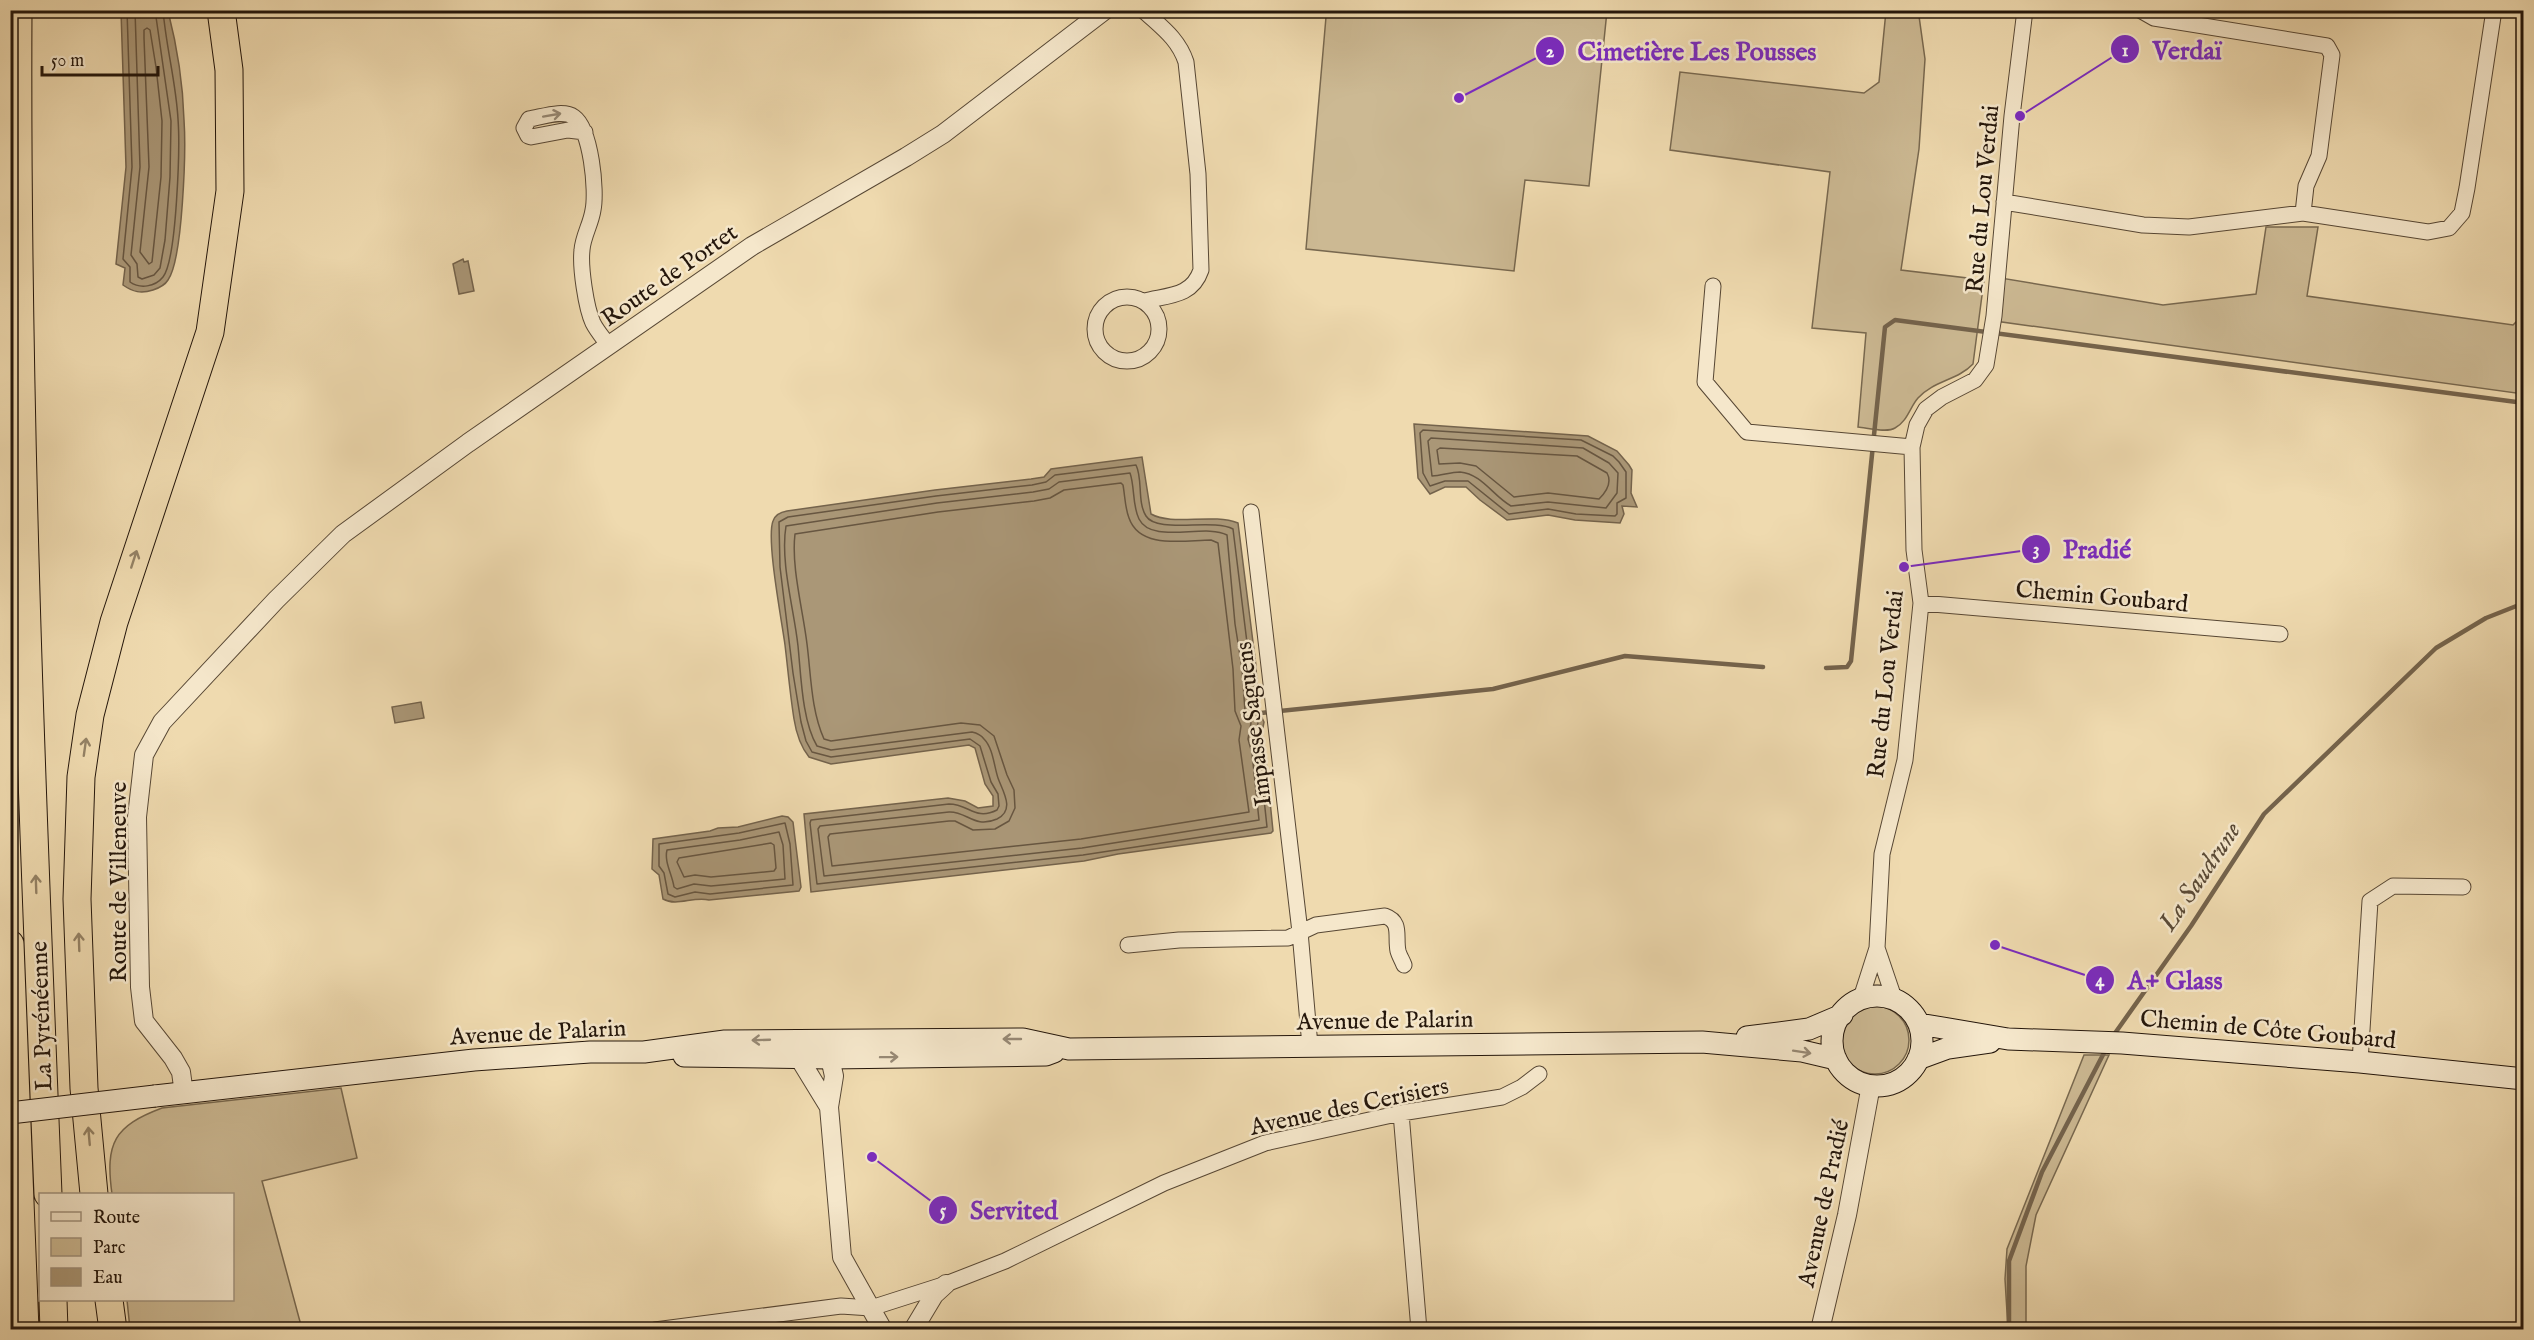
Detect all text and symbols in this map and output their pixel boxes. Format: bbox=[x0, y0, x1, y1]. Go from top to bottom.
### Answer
callout: Verdaï bbox=[2110, 27, 2233, 71]
callout: Cimetière Les Pousses bbox=[1535, 29, 1828, 73]
text: Verdaï bbox=[2151, 35, 2223, 68]
text: Cimetière Les Pousses bbox=[1578, 36, 1816, 69]
scale bar bbox=[42, 39, 158, 77]
text: 1 bbox=[2122, 40, 2129, 63]
text: 2 bbox=[1546, 41, 1555, 64]
text: 50 m bbox=[51, 50, 84, 73]
street label: Rue du Lou Verdai bbox=[1960, 104, 2007, 295]
one-way arrow bbox=[542, 110, 562, 121]
street label: Route de Portet bbox=[596, 218, 744, 335]
callout: Pradié bbox=[2021, 527, 2143, 571]
text: Pradié bbox=[2063, 534, 2131, 567]
text: 3 bbox=[2033, 539, 2039, 562]
one-way arrow bbox=[129, 550, 140, 569]
street label: Chemin Goubard bbox=[2014, 575, 2190, 620]
street label: Rue du Lou Verdai bbox=[1861, 589, 1912, 780]
street label: Impasse Saguens bbox=[1229, 640, 1280, 808]
one-way arrow bbox=[80, 738, 91, 757]
street label: Route de Villeneuve bbox=[104, 782, 135, 982]
water label: La Saudrune bbox=[2151, 816, 2249, 939]
one-way arrow bbox=[30, 875, 42, 895]
one-way arrow bbox=[73, 932, 84, 952]
street label: La Pyrénéenne bbox=[24, 940, 61, 1091]
callout: A+ Glass bbox=[2085, 958, 2234, 1002]
text: A+ Glass bbox=[2126, 965, 2223, 998]
text: 4 bbox=[2096, 970, 2106, 993]
street label: Avenue de Palarin bbox=[1295, 1004, 1474, 1039]
street label: Chemin de Côte Goubard bbox=[2139, 1004, 2397, 1057]
street label: Avenue de Palarin bbox=[448, 1013, 627, 1054]
one-way arrow bbox=[1002, 1033, 1022, 1045]
one-way arrow bbox=[752, 1035, 772, 1046]
one-way arrow bbox=[1791, 1046, 1811, 1057]
one-way arrow bbox=[878, 1051, 898, 1063]
street label: Avenue des Cerisiers bbox=[1246, 1071, 1452, 1144]
street label: Avenue de Pradié bbox=[1791, 1117, 1857, 1291]
one-way arrow bbox=[83, 1127, 94, 1147]
callout: Servited bbox=[928, 1188, 1070, 1232]
legend bbox=[39, 1193, 234, 1301]
text: Servited bbox=[970, 1195, 1059, 1228]
text: 5 bbox=[940, 1200, 947, 1223]
text: Route bbox=[93, 1207, 140, 1230]
text: Parc bbox=[93, 1237, 126, 1260]
text: Eau bbox=[93, 1267, 123, 1290]

